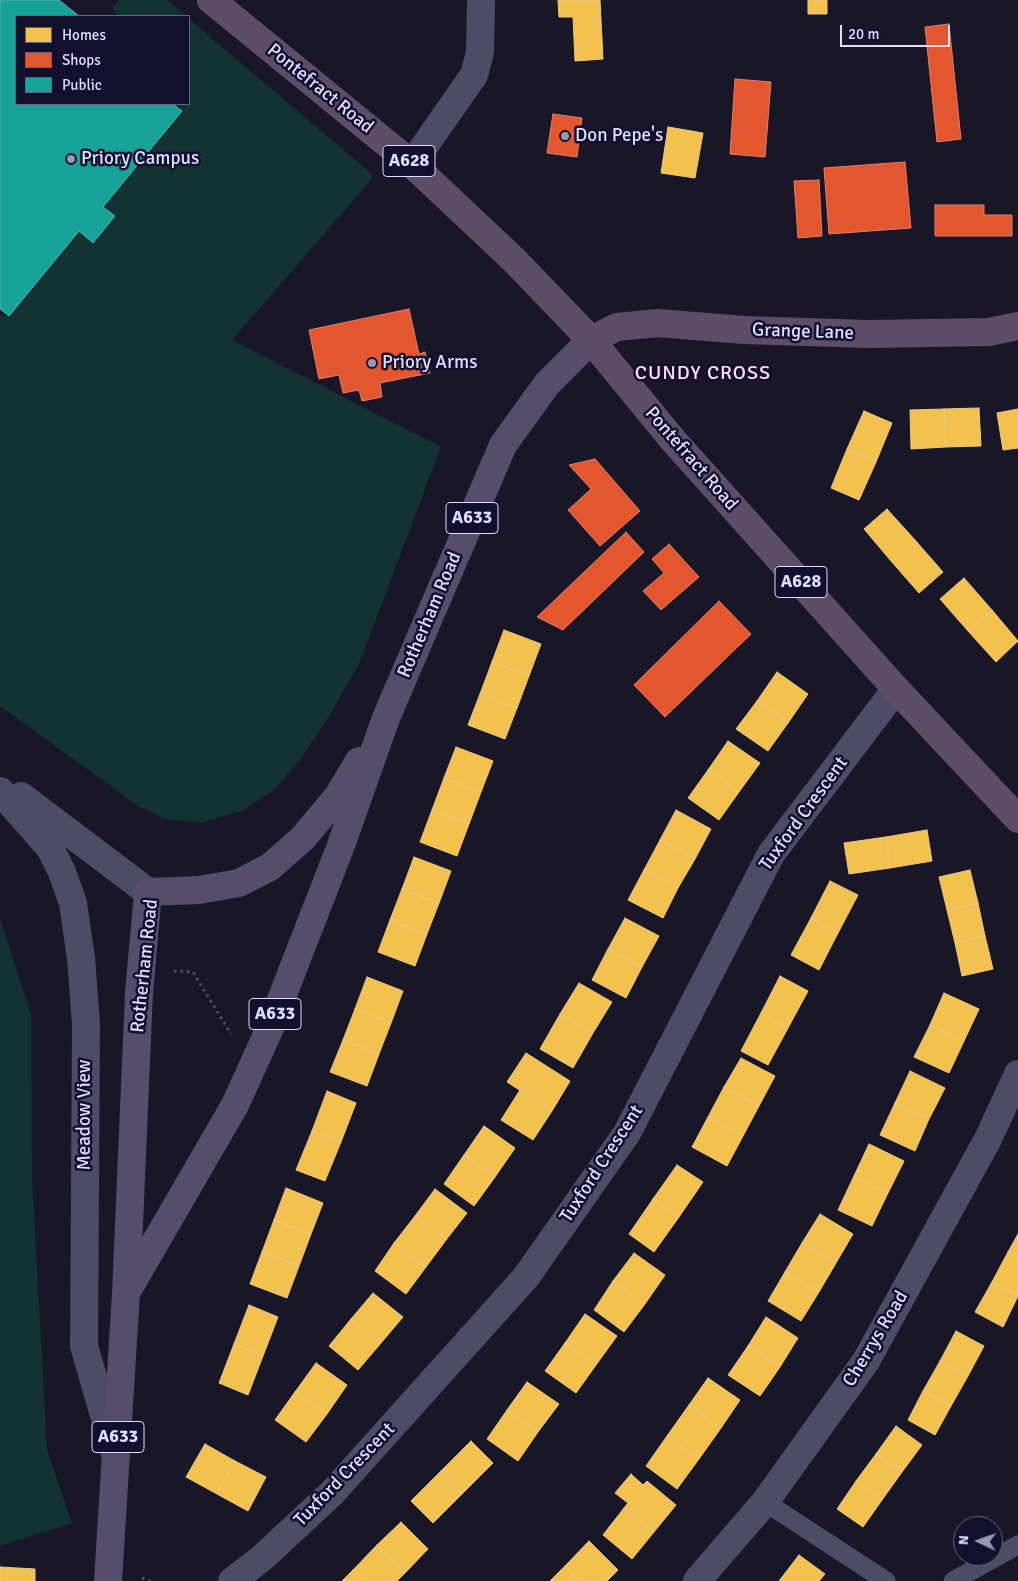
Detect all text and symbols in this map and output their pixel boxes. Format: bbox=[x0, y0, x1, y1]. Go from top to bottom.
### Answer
legend bbox=[15, 15, 190, 105]
scale bar bbox=[843, 15, 953, 47]
text: 20 m bbox=[848, 25, 879, 43]
text: Homes bbox=[62, 26, 106, 44]
street label: Pontefract Road bbox=[262, 39, 378, 139]
text: Shops bbox=[62, 51, 101, 69]
text: Public bbox=[62, 76, 102, 94]
place label: Don Pepe's bbox=[575, 125, 663, 147]
marker: Don Pepe's bbox=[559, 130, 571, 142]
road number: A628 bbox=[383, 146, 435, 177]
place label: Priory Campus bbox=[81, 148, 199, 170]
marker: Priory Campus bbox=[65, 153, 77, 165]
street label: Grange Lane bbox=[752, 319, 854, 345]
place label: Priory Arms bbox=[382, 352, 477, 374]
marker: Priory Arms bbox=[366, 357, 378, 369]
district label: CUNDY CROSS bbox=[633, 362, 773, 386]
street label: Pontefract Road bbox=[640, 402, 742, 516]
road number: A633 bbox=[446, 502, 498, 534]
street label: Rotherham Road bbox=[393, 549, 467, 681]
road number: A628 bbox=[775, 566, 827, 598]
street label: Tuxford Crescent bbox=[755, 752, 853, 876]
street label: Rotherham Road bbox=[127, 898, 163, 1034]
road number: A633 bbox=[249, 999, 301, 1030]
street label: Meadow View bbox=[74, 1059, 96, 1171]
street label: Tuxford Crescent bbox=[556, 1101, 648, 1227]
street label: Cherrys Road bbox=[838, 1287, 914, 1391]
street label: Tuxford Crescent bbox=[290, 1418, 400, 1532]
road number: A633 bbox=[92, 1421, 144, 1452]
north arrow bbox=[953, 1516, 1003, 1566]
text: N bbox=[955, 1535, 972, 1546]

